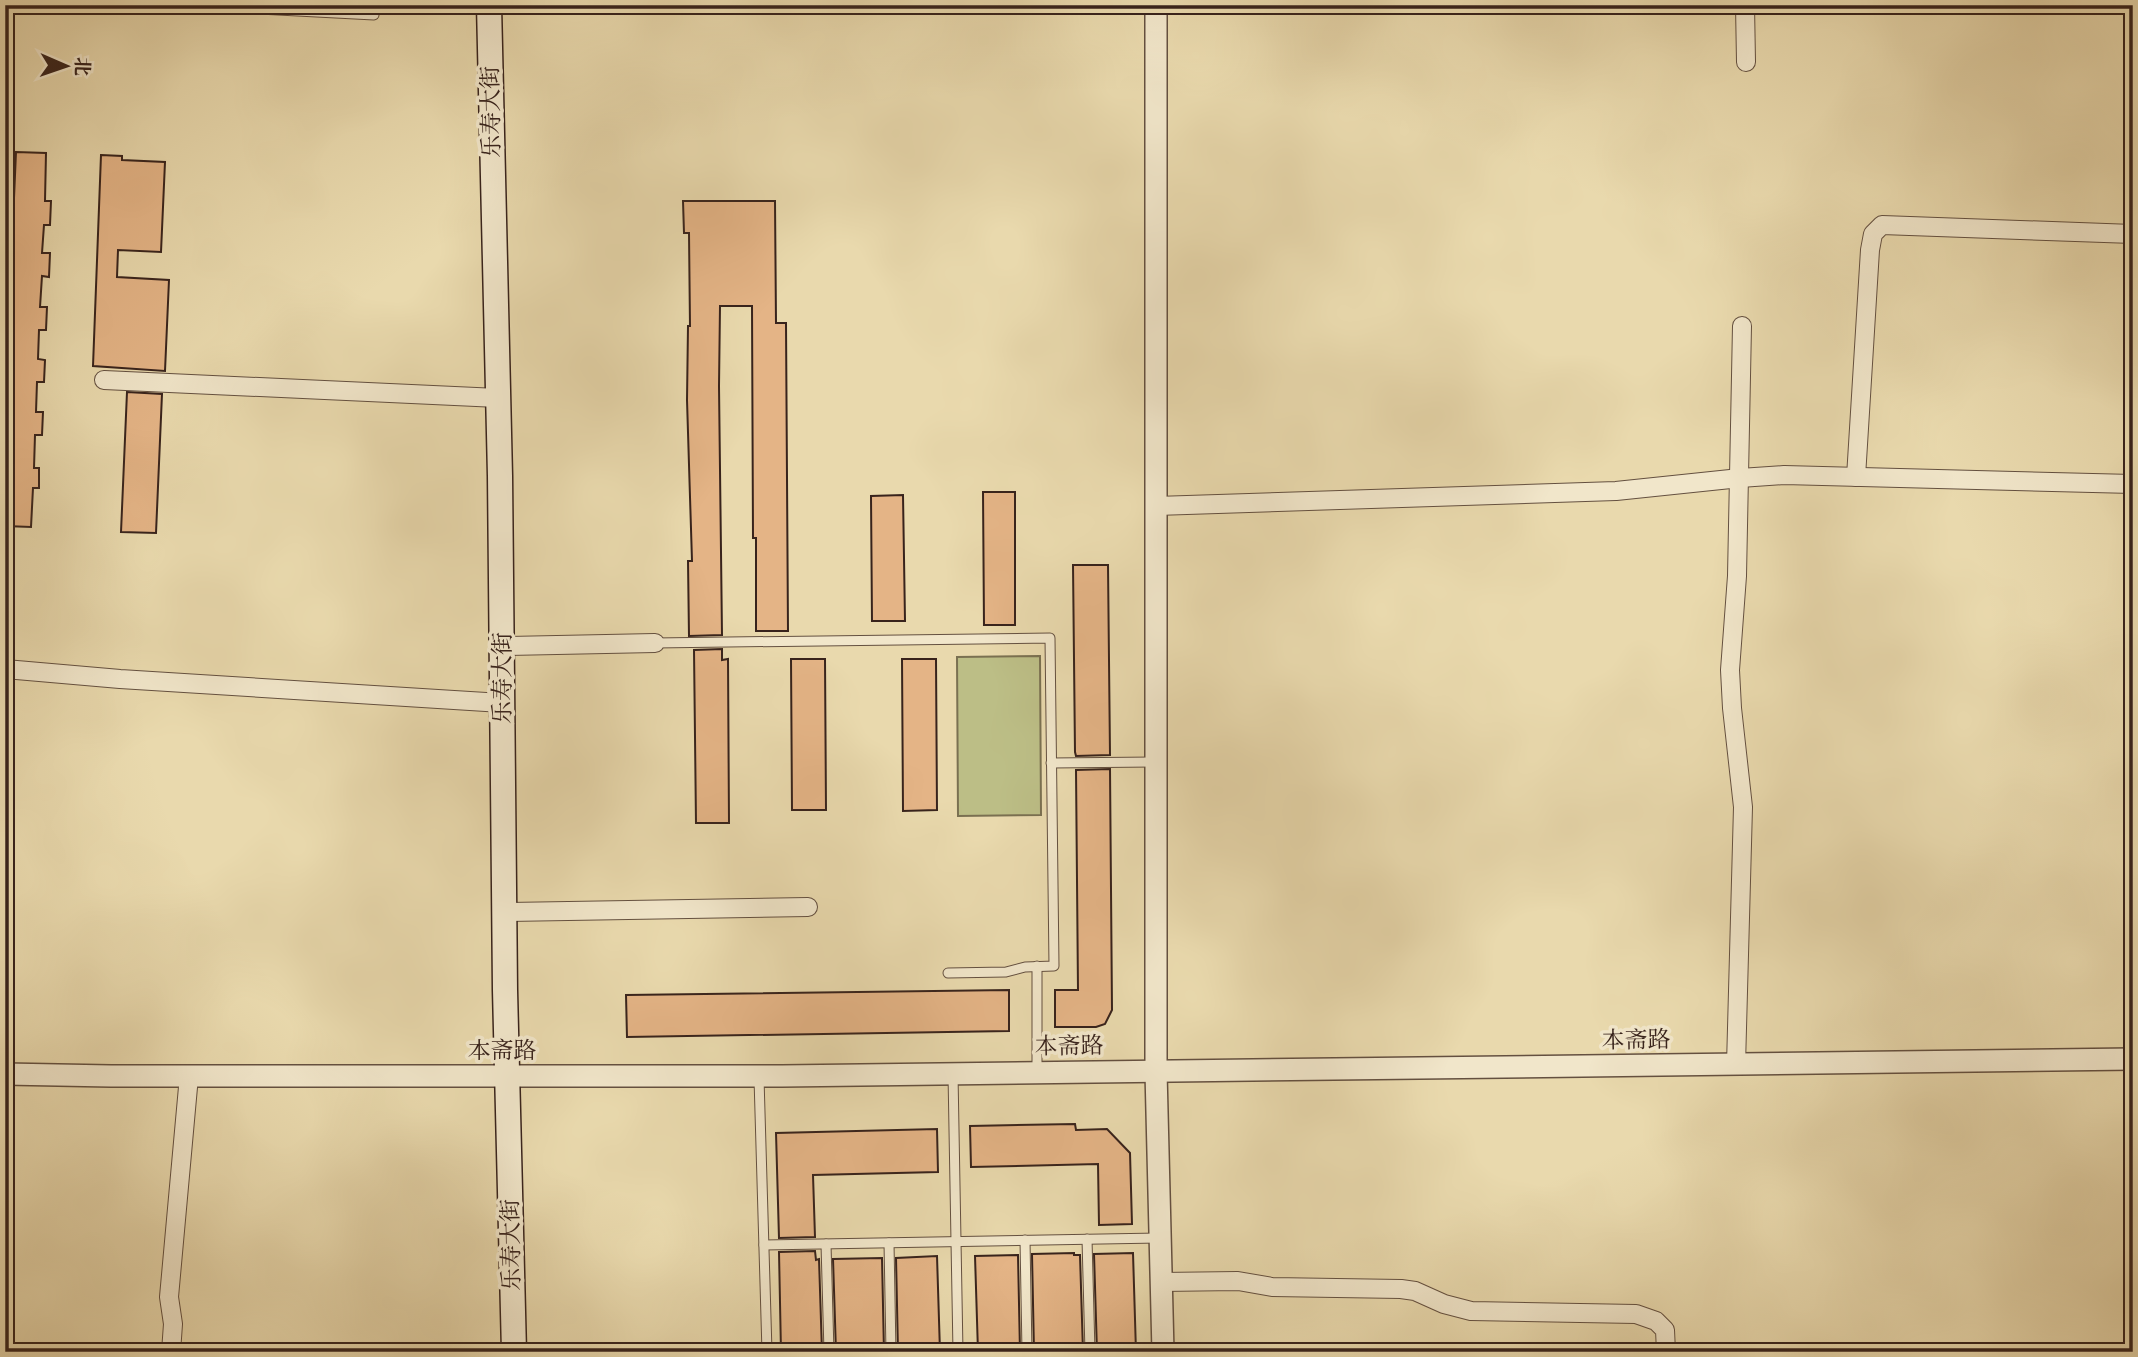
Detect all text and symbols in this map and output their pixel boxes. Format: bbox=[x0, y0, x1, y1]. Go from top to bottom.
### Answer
north arrow bbox=[32, 32, 102, 102]
text: 北 bbox=[69, 57, 95, 77]
street label: 乐寿大街 bbox=[475, 66, 507, 158]
street label: 乐寿大街 bbox=[487, 632, 518, 724]
street label: 本斋路 bbox=[1601, 1024, 1671, 1056]
street label: 本斋路 bbox=[1034, 1030, 1104, 1062]
street label: 本斋路 bbox=[468, 1035, 537, 1066]
street label: 乐寿大街 bbox=[495, 1199, 527, 1291]

